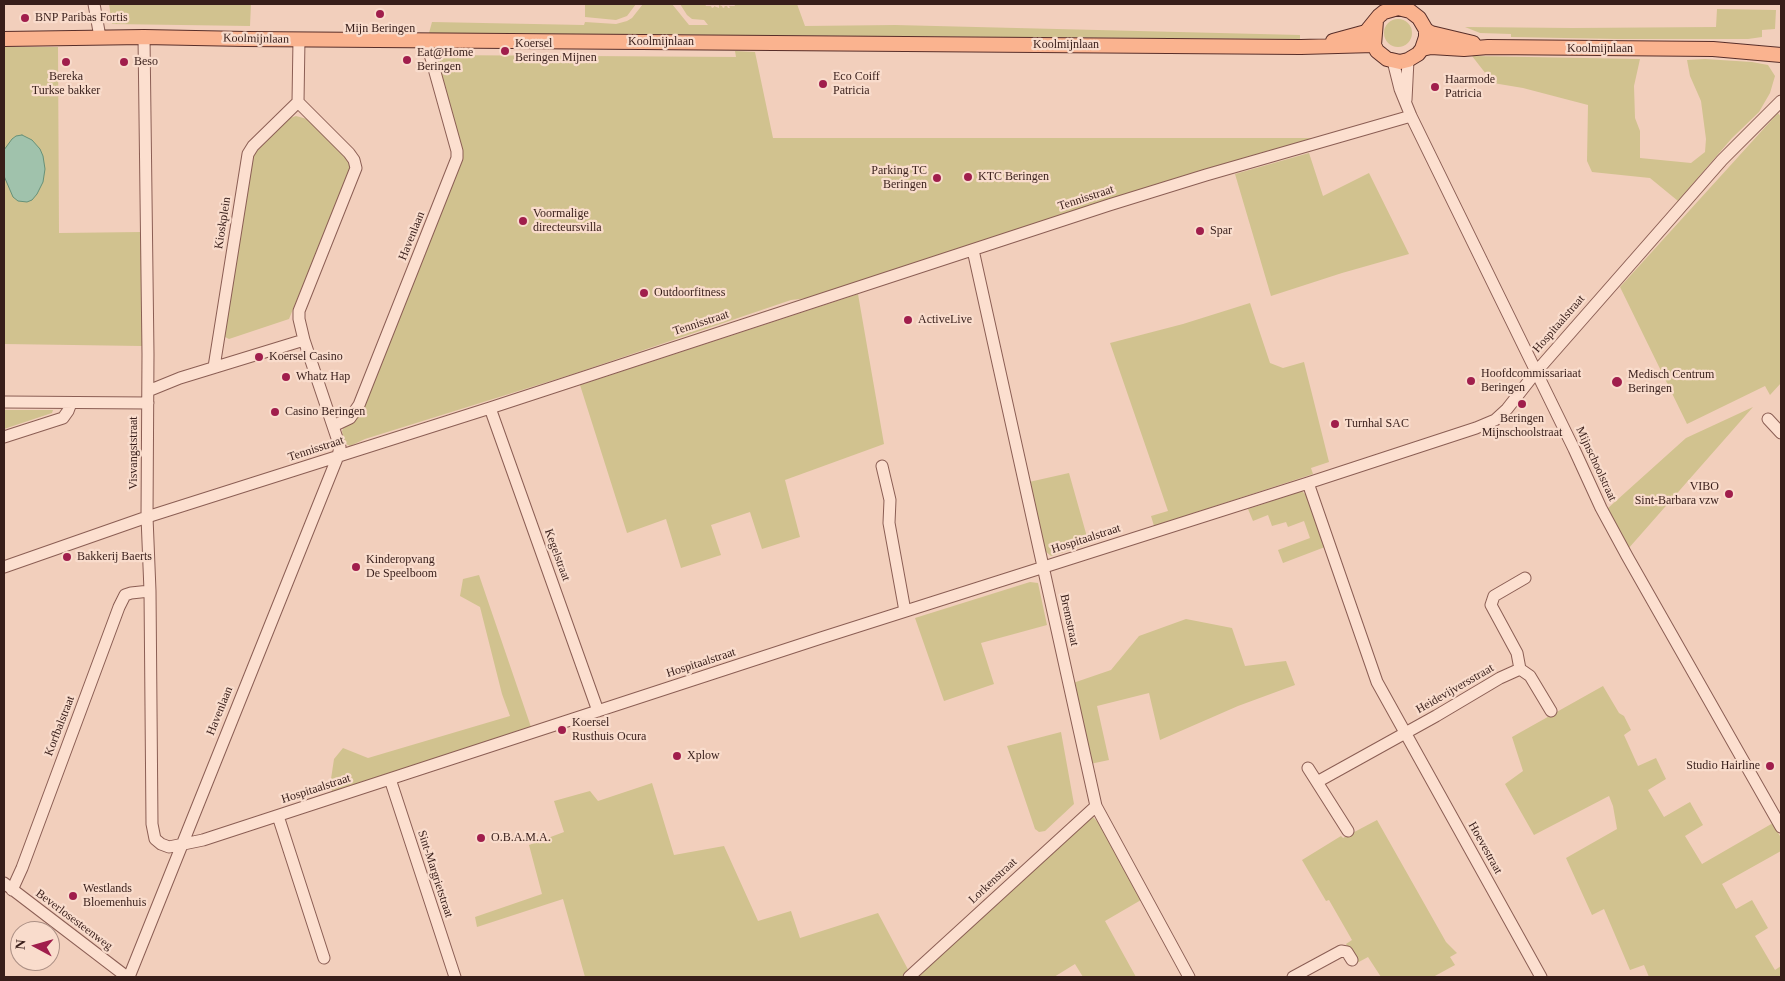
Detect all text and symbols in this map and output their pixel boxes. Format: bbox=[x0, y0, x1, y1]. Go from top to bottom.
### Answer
marker: Mijn Beringen bbox=[374, 8, 386, 20]
place label: BNP Paribas Fortis bbox=[35, 11, 128, 25]
marker: BNP Paribas Fortis bbox=[19, 12, 31, 24]
place label: Mijn Beringen bbox=[345, 22, 415, 36]
street label: Koolmijnlaan bbox=[223, 31, 289, 47]
street label: Koolmijnlaan bbox=[628, 35, 694, 49]
place label: Koersel Beringen Mijnen bbox=[515, 37, 597, 65]
street label: Koolmijnlaan bbox=[1033, 38, 1099, 52]
street label: Koolmijnlaan bbox=[1567, 42, 1633, 56]
marker: Koersel Beringen Mijnen bbox=[499, 45, 511, 57]
place label: Eat@Home Beringen bbox=[417, 46, 473, 74]
marker: Eat@Home Beringen bbox=[401, 54, 413, 66]
place label: Beso bbox=[134, 55, 158, 69]
marker: Bereka Turkse bakker bbox=[60, 56, 72, 68]
marker: Beso bbox=[118, 56, 130, 68]
place label: Bereka Turkse bakker bbox=[32, 70, 100, 98]
place label: Eco Coiff Patricia bbox=[833, 70, 880, 98]
place label: Haarmode Patricia bbox=[1445, 73, 1495, 101]
marker: Eco Coiff Patricia bbox=[817, 78, 829, 90]
marker: Haarmode Patricia bbox=[1429, 81, 1441, 93]
place label: Parking TC Beringen bbox=[871, 164, 927, 192]
place label: KTC Beringen bbox=[978, 170, 1049, 184]
marker: KTC Beringen bbox=[962, 171, 974, 183]
marker: Parking TC Beringen bbox=[931, 172, 943, 184]
street label: Tennisstraat bbox=[1056, 182, 1116, 214]
street label: Kioskplein bbox=[212, 196, 234, 250]
place label: Voormalige directeursvilla bbox=[533, 207, 602, 235]
street label: Havenlaan bbox=[396, 210, 428, 262]
marker: Voormalige directeursvilla bbox=[517, 215, 529, 227]
place label: Spar bbox=[1210, 224, 1232, 238]
marker: Spar bbox=[1194, 225, 1206, 237]
place label: Outdoorfitness bbox=[654, 286, 725, 300]
marker: Outdoorfitness bbox=[638, 287, 650, 299]
street label: Hospitaalstraat bbox=[1530, 292, 1588, 356]
street label: Tennisstraat bbox=[671, 307, 731, 339]
place label: ActiveLive bbox=[918, 313, 972, 327]
marker: ActiveLive bbox=[902, 314, 914, 326]
place label: Koersel Casino bbox=[269, 350, 343, 364]
marker: Koersel Casino bbox=[253, 351, 265, 363]
place label: Hoofdcommissariaat Beringen bbox=[1481, 367, 1581, 395]
place label: Medisch Centrum Beringen bbox=[1628, 368, 1714, 396]
place label: Whatz Hap bbox=[296, 370, 350, 384]
marker: Whatz Hap bbox=[280, 371, 292, 383]
marker: Hoofdcommissariaat Beringen bbox=[1465, 375, 1477, 387]
marker: Medisch Centrum Beringen bbox=[1610, 375, 1624, 389]
marker: Beringen Mijnschoolstraat bbox=[1516, 398, 1528, 410]
place label: Casino Beringen bbox=[285, 405, 365, 419]
marker: Casino Beringen bbox=[269, 406, 281, 418]
place label: Beringen Mijnschoolstraat bbox=[1482, 412, 1562, 440]
street label: Visvangststraat bbox=[127, 416, 141, 490]
place label: Turnhal SAC bbox=[1345, 417, 1409, 431]
marker: Turnhal SAC bbox=[1329, 418, 1341, 430]
street label: Mijnschoolstraat bbox=[1572, 424, 1620, 504]
street label: Tennisstraat bbox=[286, 433, 346, 465]
place label: VIBO Sint-Barbara vzw bbox=[1635, 480, 1719, 508]
marker: VIBO Sint-Barbara vzw bbox=[1723, 488, 1735, 500]
street label: Hospitaalstraat bbox=[1050, 521, 1122, 557]
street label: Kegelstraat bbox=[541, 527, 573, 583]
place label: Bakkerij Baerts bbox=[77, 550, 152, 564]
marker: Bakkerij Baerts bbox=[61, 551, 73, 563]
place label: Kinderopvang De Speelboom bbox=[366, 553, 437, 581]
marker: Kinderopvang De Speelboom bbox=[350, 561, 362, 573]
street label: Bremstraat bbox=[1056, 593, 1082, 647]
street label: Hospitaalstraat bbox=[665, 645, 737, 681]
street label: Heidevijversstraat bbox=[1414, 661, 1496, 717]
street label: Havenlaan bbox=[204, 685, 236, 737]
street label: Korfbalstraat bbox=[42, 694, 78, 758]
place label: Koersel Rusthuis Ocura bbox=[572, 716, 646, 744]
marker: Koersel Rusthuis Ocura bbox=[556, 724, 568, 736]
place label: Xplow bbox=[687, 749, 720, 763]
marker: Xplow bbox=[671, 750, 683, 762]
place label: Studio Hairline bbox=[1686, 759, 1760, 773]
marker: Studio Hairline bbox=[1764, 760, 1776, 772]
street label: Hospitaalstraat bbox=[280, 771, 352, 807]
street label: Hoevestraat bbox=[1465, 819, 1505, 877]
street label: Sint-Margrietstraat bbox=[414, 828, 456, 920]
place label: O.B.A.M.A. bbox=[491, 831, 551, 845]
marker: O.B.A.M.A. bbox=[475, 832, 487, 844]
street label: Lorkenstraat bbox=[966, 855, 1020, 907]
place label: Westlands Bloemenhuis bbox=[83, 882, 146, 910]
street label: Beverlosesteenweg bbox=[33, 886, 115, 954]
marker: Westlands Bloemenhuis bbox=[67, 890, 79, 902]
north arrow bbox=[10, 921, 60, 971]
text: N bbox=[13, 939, 29, 950]

